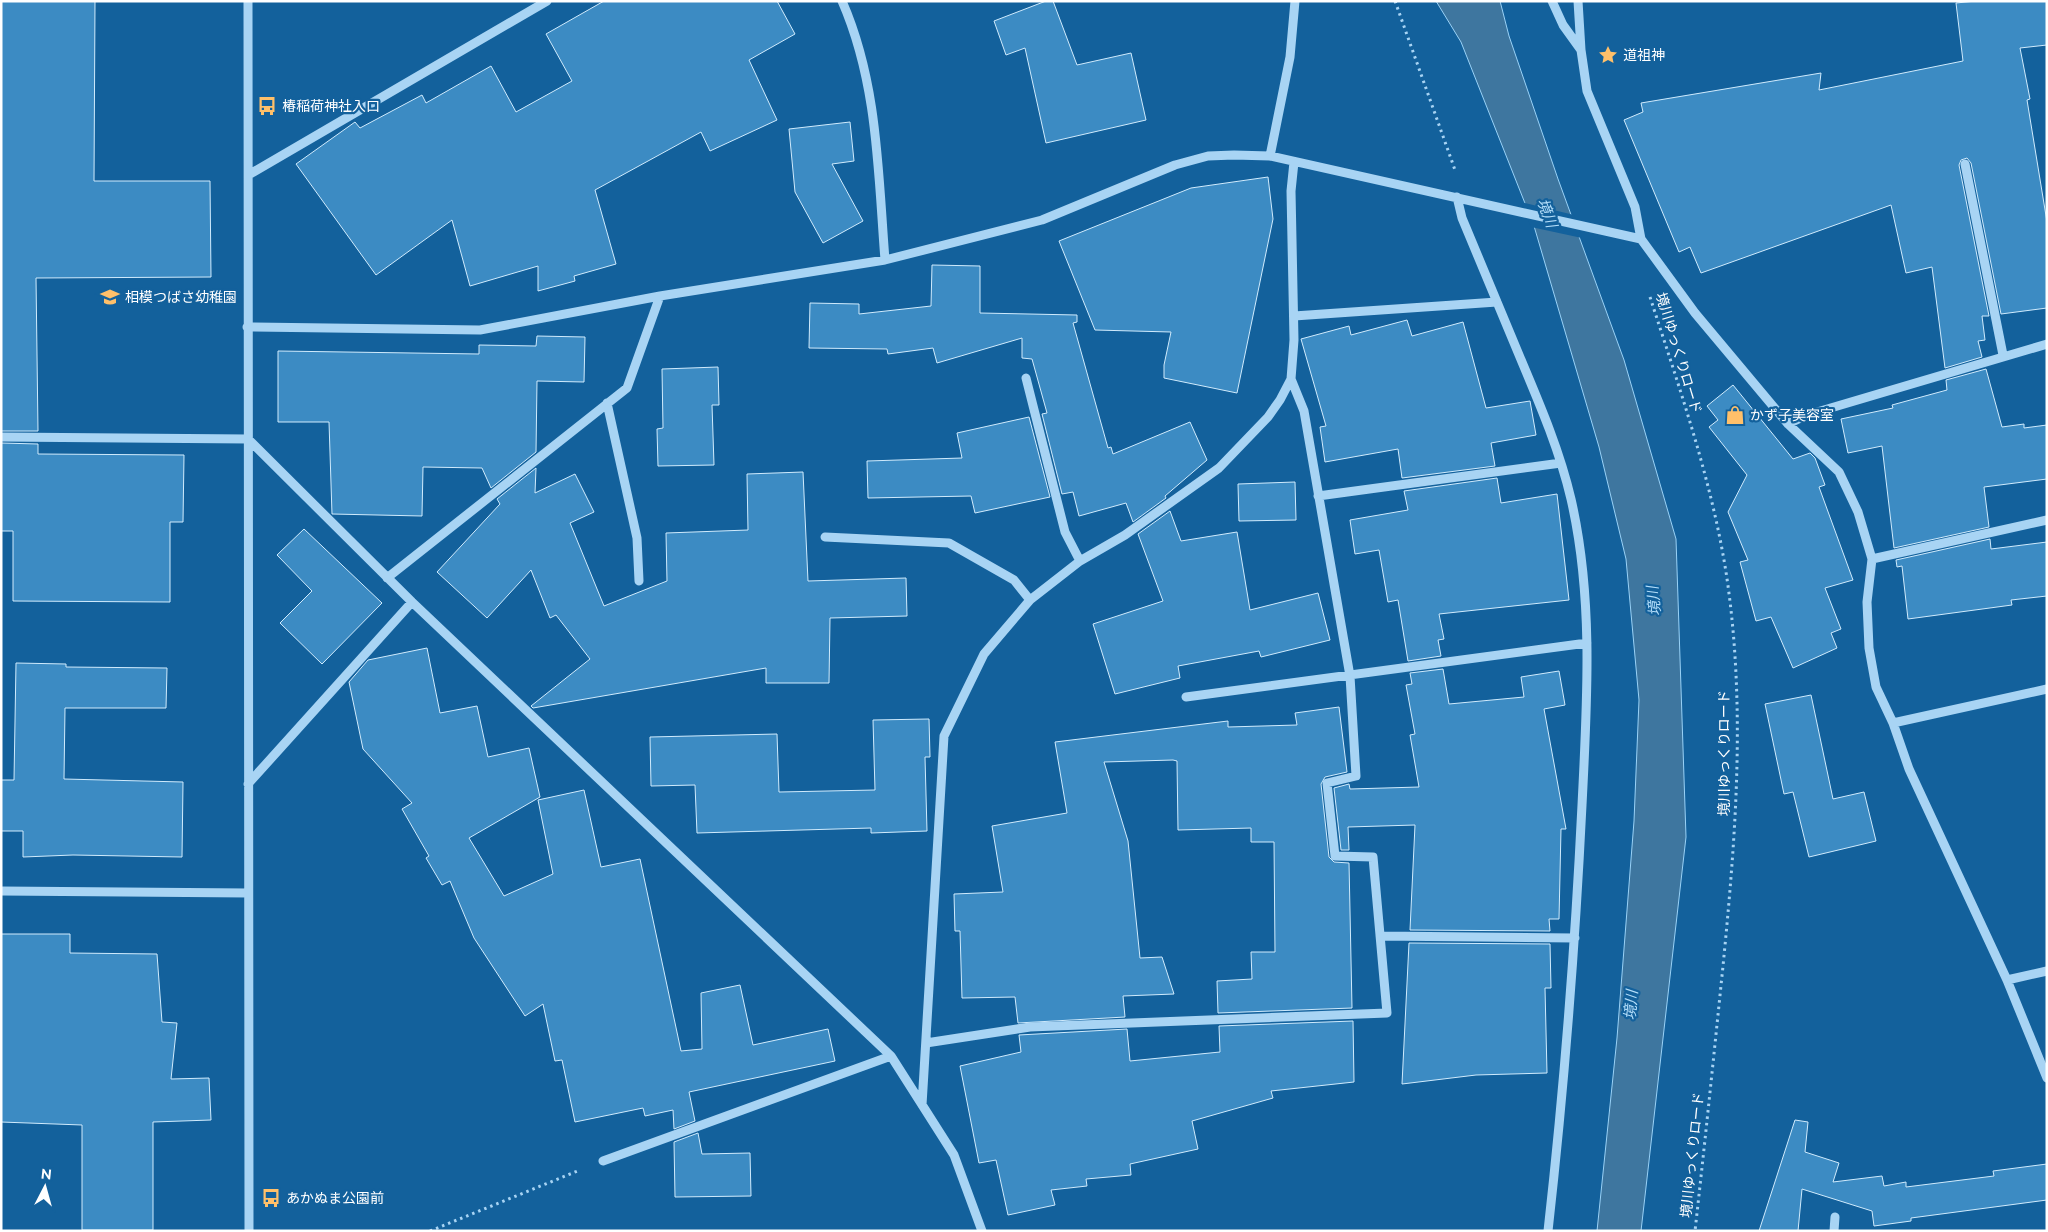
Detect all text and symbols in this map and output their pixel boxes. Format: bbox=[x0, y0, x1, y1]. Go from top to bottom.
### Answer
place icon: 道祖神 bbox=[1597, 44, 1619, 66]
place label: 道祖神 bbox=[1623, 47, 1665, 63]
bus stop icon: 椿稲荷神社入口 bbox=[256, 95, 278, 117]
place label: 椿稲荷神社入口 bbox=[282, 98, 380, 114]
water label: 境川 bbox=[1533, 196, 1561, 232]
school or university icon: 相模つばさ幼稚園 bbox=[99, 286, 121, 308]
place label: 相模つばさ幼稚園 bbox=[125, 289, 237, 305]
street label: 境川ゆっくりロード bbox=[1653, 290, 1705, 416]
shop icon: かず子美容室 bbox=[1724, 404, 1746, 426]
place label: かず子美容室 bbox=[1750, 407, 1834, 423]
water label: 境川 bbox=[1643, 583, 1665, 617]
street label: 境川ゆっくりロード bbox=[1716, 690, 1732, 816]
water label: 境川 bbox=[1621, 987, 1641, 1021]
street label: 境川ゆっくりロード bbox=[1677, 1092, 1707, 1218]
north arrow bbox=[20, 1162, 70, 1212]
text: N bbox=[40, 1166, 53, 1183]
bus stop icon: あかぬま公園前 bbox=[260, 1187, 282, 1209]
place label: あかぬま公園前 bbox=[286, 1190, 384, 1206]

